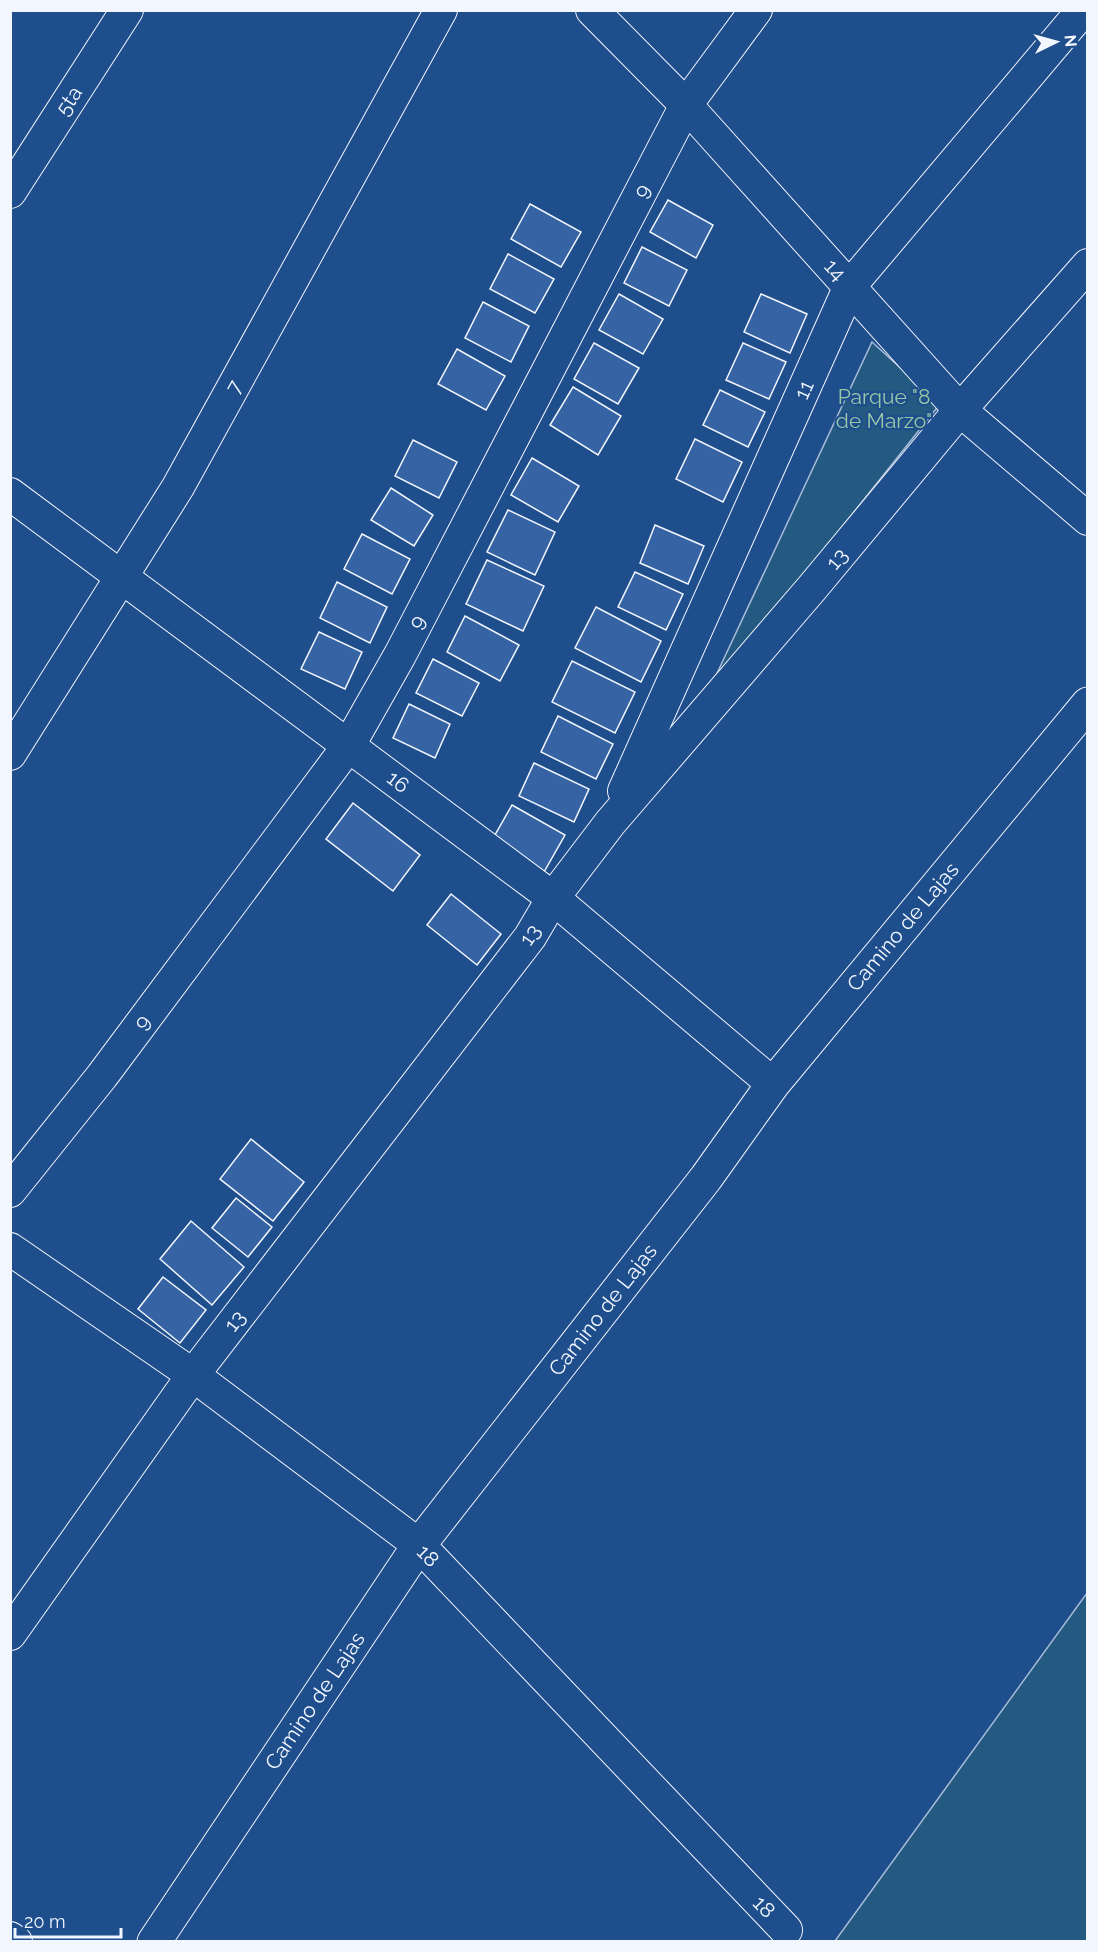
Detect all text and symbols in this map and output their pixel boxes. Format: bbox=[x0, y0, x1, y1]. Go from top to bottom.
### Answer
north arrow bbox=[1026, 12, 1086, 72]
text: N bbox=[1060, 34, 1080, 48]
street label: 5ta bbox=[50, 81, 87, 120]
street label: 9 bbox=[628, 179, 655, 202]
street label: 14 bbox=[819, 254, 852, 286]
street label: 7 bbox=[220, 375, 248, 398]
street label: 11 bbox=[788, 376, 819, 403]
park label: Parque "8 de Marzo" bbox=[836, 384, 932, 433]
street label: 13 bbox=[821, 543, 853, 574]
street label: 9 bbox=[403, 610, 430, 633]
street label: 16 bbox=[382, 765, 414, 798]
street label: Camino de Lajas bbox=[841, 857, 964, 996]
street label: 13 bbox=[514, 919, 546, 950]
street label: 9 bbox=[128, 1009, 155, 1034]
street label: Camino de Lajas bbox=[543, 1239, 662, 1381]
street label: 13 bbox=[219, 1305, 251, 1336]
street label: 18 bbox=[412, 1539, 445, 1572]
street label: Camino de Lajas bbox=[259, 1627, 370, 1774]
street label: 18 bbox=[748, 1890, 781, 1923]
scale bar bbox=[15, 1901, 122, 1939]
text: 20 m bbox=[24, 1911, 66, 1932]

